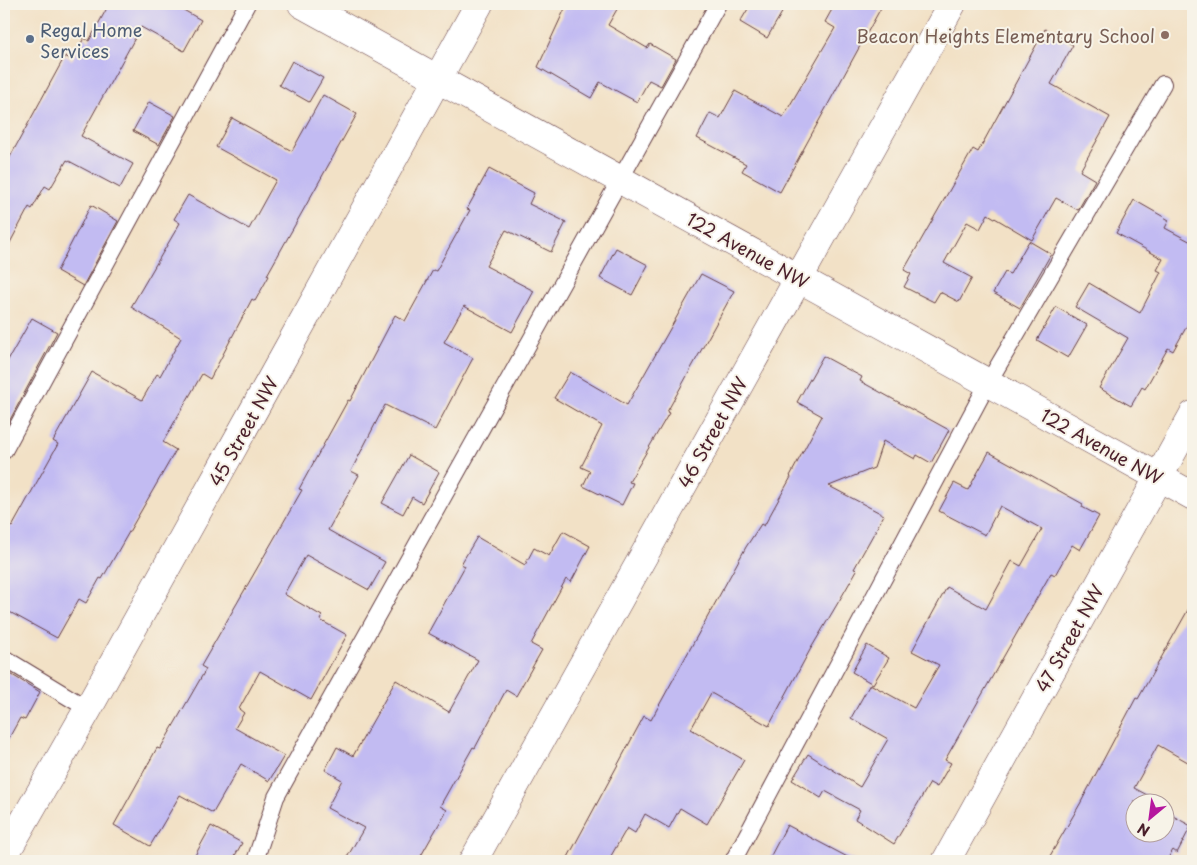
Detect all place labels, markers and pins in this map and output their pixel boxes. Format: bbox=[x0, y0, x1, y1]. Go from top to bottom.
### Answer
place label: Regal Home Services bbox=[40, 16, 142, 64]
place label: Beacon Heights Elementary School bbox=[856, 22, 1155, 49]
marker: Beacon Heights Elementary School bbox=[1159, 29, 1171, 41]
marker: Regal Home Services bbox=[24, 33, 36, 45]

